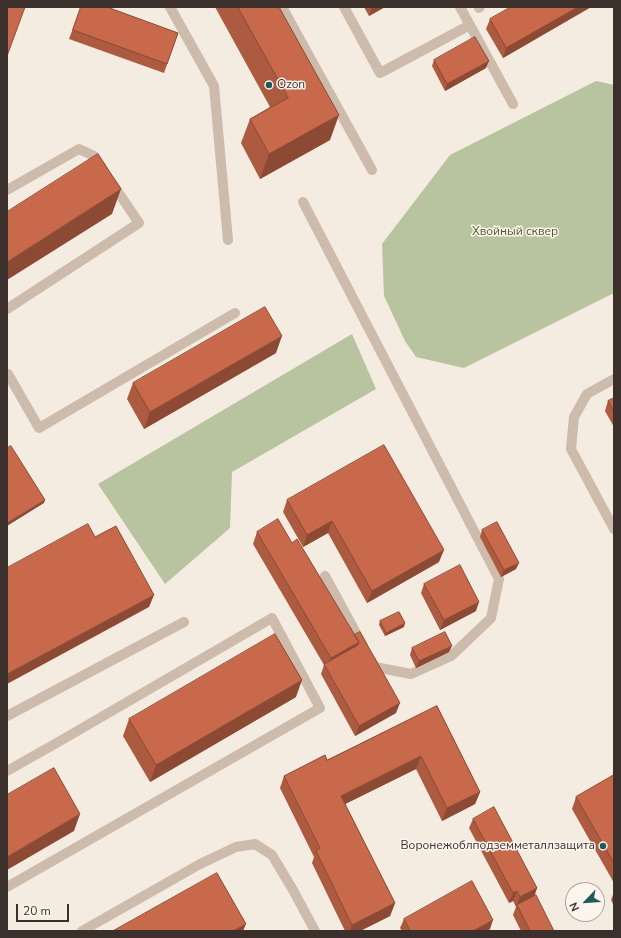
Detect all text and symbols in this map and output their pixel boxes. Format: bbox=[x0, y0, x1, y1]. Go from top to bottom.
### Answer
place label: Ozon bbox=[277, 78, 305, 92]
marker: Ozon bbox=[264, 80, 274, 90]
park label: Хвойный сквер bbox=[472, 225, 558, 239]
place label: Воронежоблподземметаллзащита bbox=[400, 839, 595, 853]
marker: Воронежоблподземметаллзащита bbox=[598, 841, 608, 851]
north arrow bbox=[565, 882, 605, 922]
scale bar bbox=[18, 896, 71, 922]
text: N bbox=[566, 900, 583, 914]
text: 20 m bbox=[23, 903, 51, 919]

